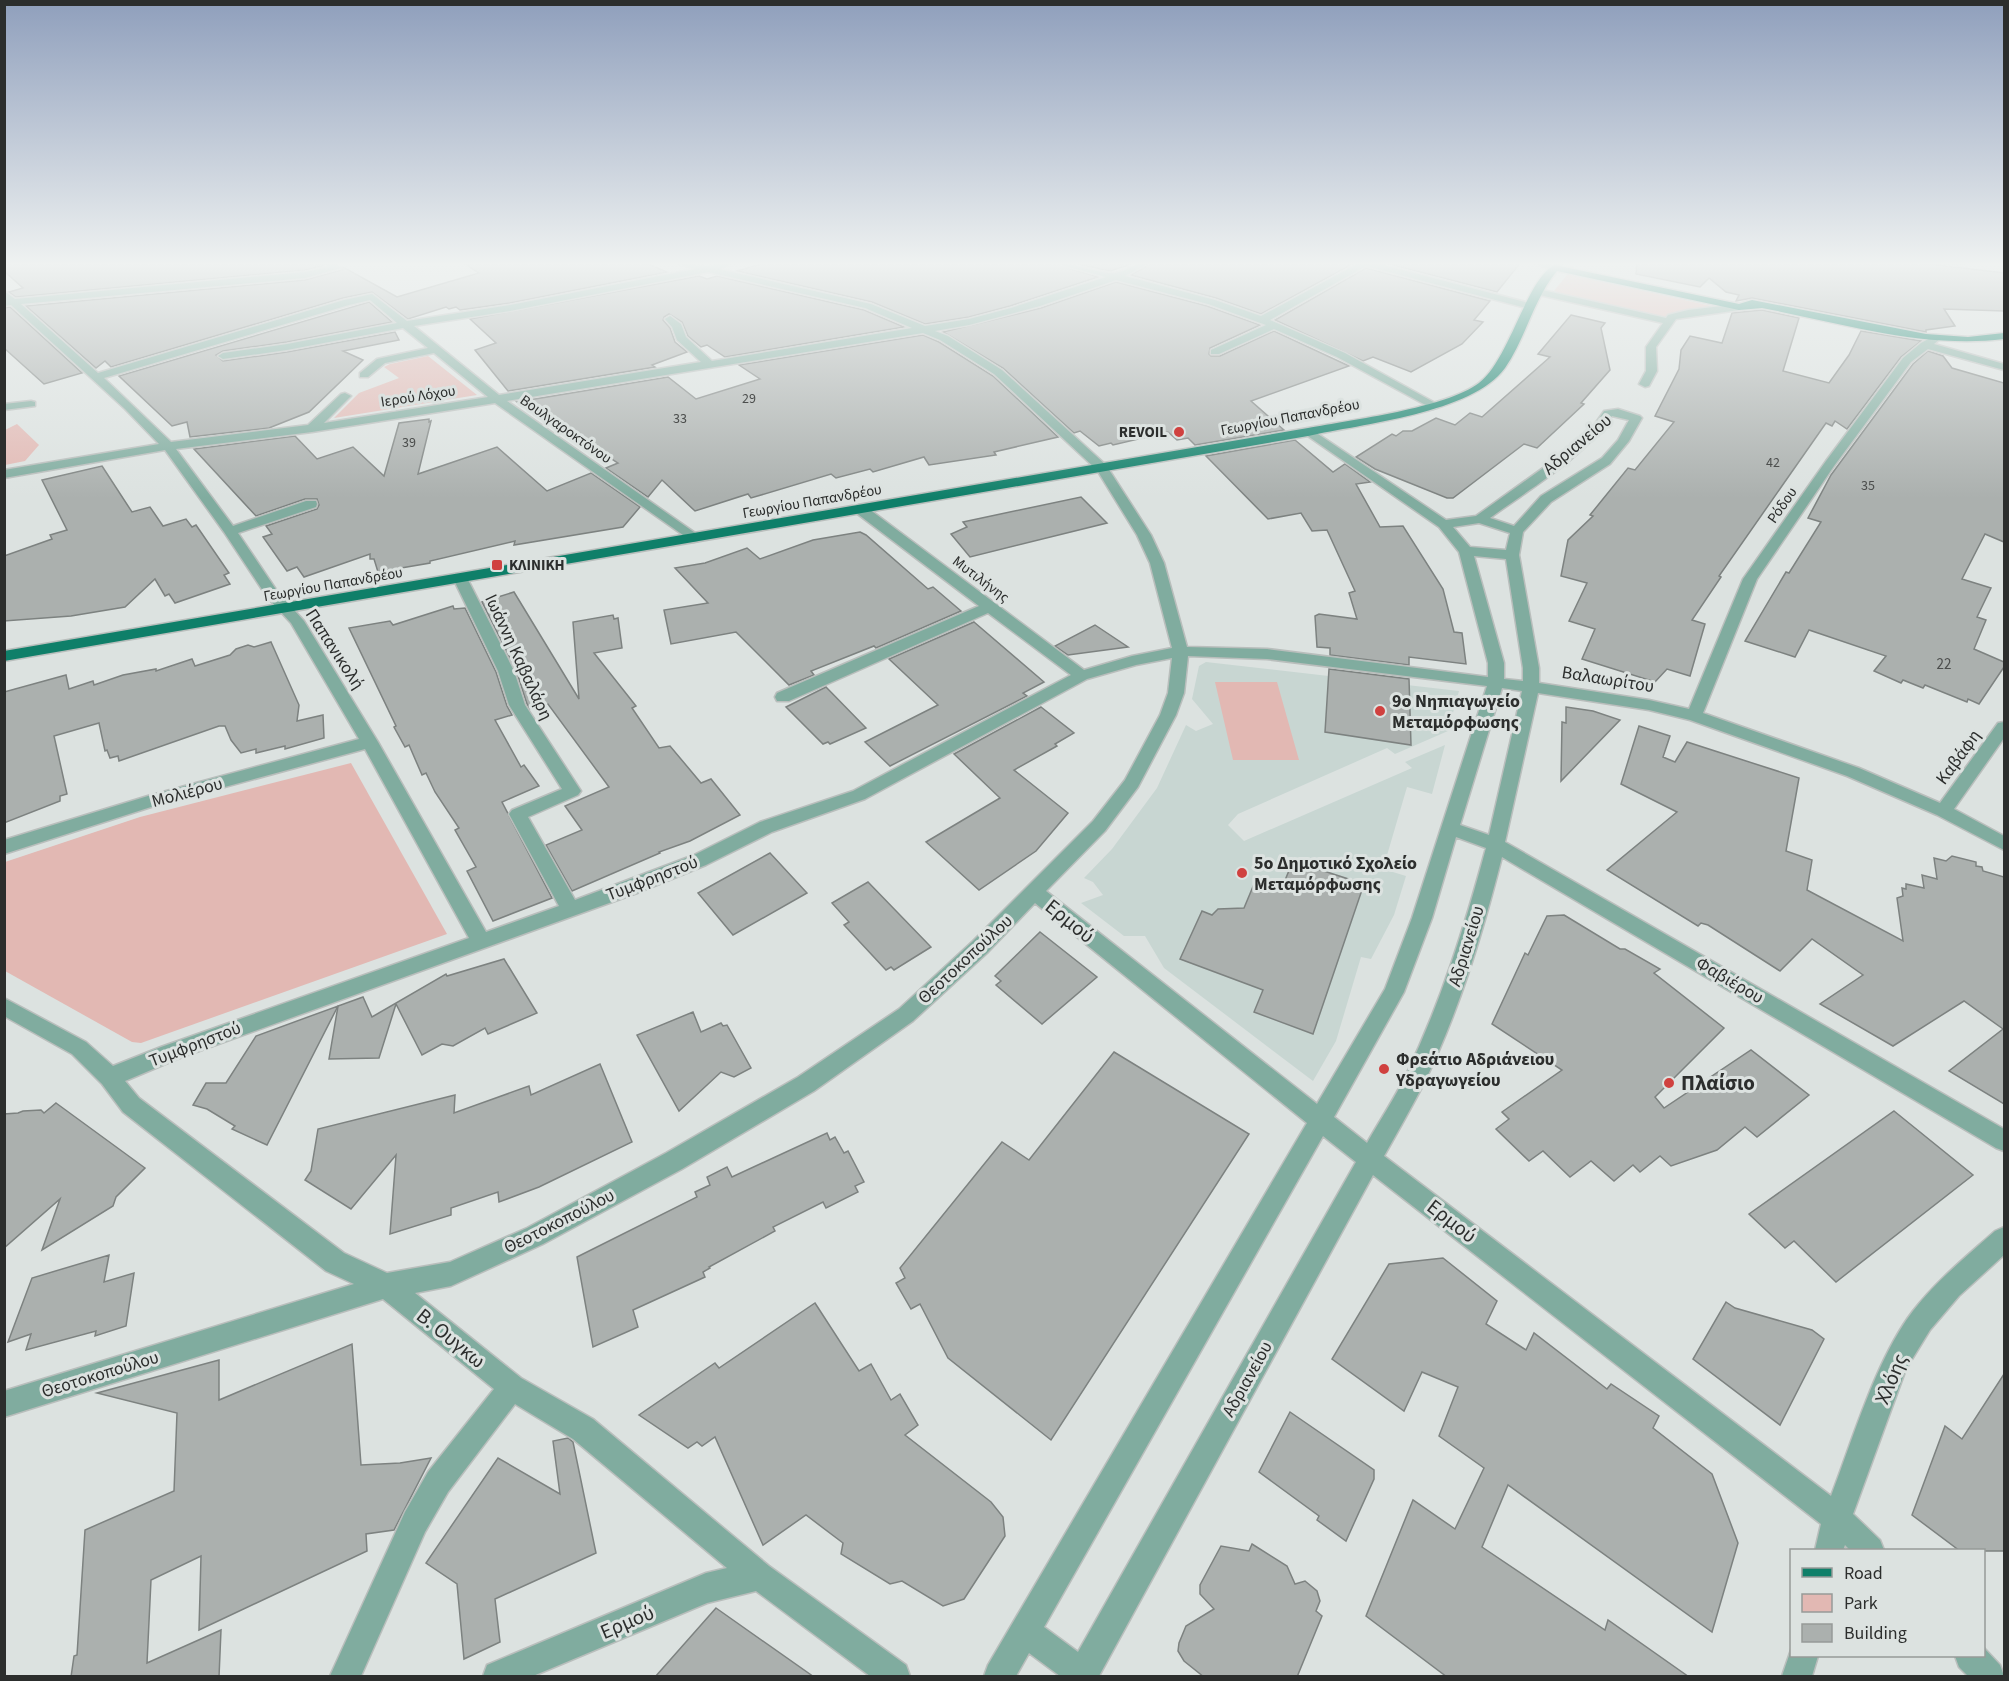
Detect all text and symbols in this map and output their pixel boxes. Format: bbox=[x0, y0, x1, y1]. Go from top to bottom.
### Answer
street label: Ιερού Λόχου bbox=[379, 380, 457, 413]
house number: 29 bbox=[742, 389, 756, 409]
street label: Βουλγαροκτόνου bbox=[516, 390, 616, 469]
street label: Γεωργίου Παπανδρέου bbox=[1219, 394, 1361, 441]
street label: Αδριανείου bbox=[1537, 408, 1617, 481]
house number: 33 bbox=[673, 409, 687, 429]
place label: REVOIL bbox=[1119, 422, 1167, 443]
marker: REVOIL bbox=[1172, 425, 1186, 439]
house number: 39 bbox=[402, 433, 416, 453]
house number: 42 bbox=[1766, 453, 1780, 473]
house number: 35 bbox=[1861, 476, 1875, 496]
street label: Γεωργίου Παπανδρέου bbox=[741, 479, 883, 524]
street label: Ρόδου bbox=[1762, 483, 1802, 528]
street label: Μυτιλήνης bbox=[948, 551, 1014, 608]
place label: ΚΛΙΝΙΚΗ bbox=[509, 555, 565, 576]
marker: ΚΛΙΝΙΚΗ bbox=[490, 558, 504, 572]
street label: Γεωργίου Παπανδρέου bbox=[262, 562, 404, 607]
street label: Ιωάννη Καβαλάρη bbox=[478, 590, 559, 724]
street label: Παπανικολή bbox=[299, 604, 370, 695]
house number: 22 bbox=[1937, 654, 1951, 675]
street label: Βαλαωρίτου bbox=[1560, 660, 1656, 699]
place label: 9ο Νηπιαγωγείο Μεταμόρφωσης bbox=[1392, 689, 1520, 735]
marker: 9ο Νηπιαγωγείο Μεταμόρφωσης bbox=[1373, 704, 1387, 718]
street label: Καβάφη bbox=[1930, 725, 1987, 790]
street label: Μολιέρου bbox=[149, 771, 226, 814]
street label: Τυμφρηστού bbox=[603, 850, 702, 907]
place label: 5ο Δημοτικό Σχολείο Μεταμόρφωσης bbox=[1254, 851, 1417, 897]
marker: 5ο Δημοτικό Σχολείο Μεταμόρφωσης bbox=[1235, 866, 1249, 880]
street label: Ερμού bbox=[1039, 892, 1101, 950]
street label: Αδριανείου bbox=[1442, 903, 1491, 990]
street label: Θεοτοκοπούλου bbox=[912, 909, 1018, 1010]
street label: Φαβιέρου bbox=[1691, 951, 1768, 1010]
street label: Τυμφρηστού bbox=[146, 1016, 245, 1073]
place label: Φρεάτιο Αδριάνειου Υδραγωγείου bbox=[1395, 1047, 1554, 1093]
marker: Φρεάτιο Αδριάνειου Υδραγωγείου bbox=[1377, 1062, 1391, 1076]
place label: Πλαίσιο bbox=[1681, 1068, 1755, 1098]
marker: Πλαίσιο bbox=[1662, 1076, 1676, 1090]
street label: Θεοτοκοπούλου bbox=[500, 1183, 619, 1260]
street label: Ερμού bbox=[1421, 1192, 1483, 1250]
street label: Β. Ουγκω bbox=[410, 1301, 492, 1375]
street label: Αδριανείου bbox=[1216, 1337, 1279, 1422]
street label: Θεοτοκοπούλου bbox=[39, 1345, 162, 1404]
street label: Χλόης bbox=[1867, 1349, 1915, 1409]
legend bbox=[1790, 1549, 1985, 1657]
text: Road bbox=[1844, 1561, 1883, 1586]
text: Park bbox=[1844, 1591, 1878, 1616]
street label: Ερμού bbox=[595, 1597, 659, 1647]
text: Building bbox=[1844, 1621, 1907, 1646]

